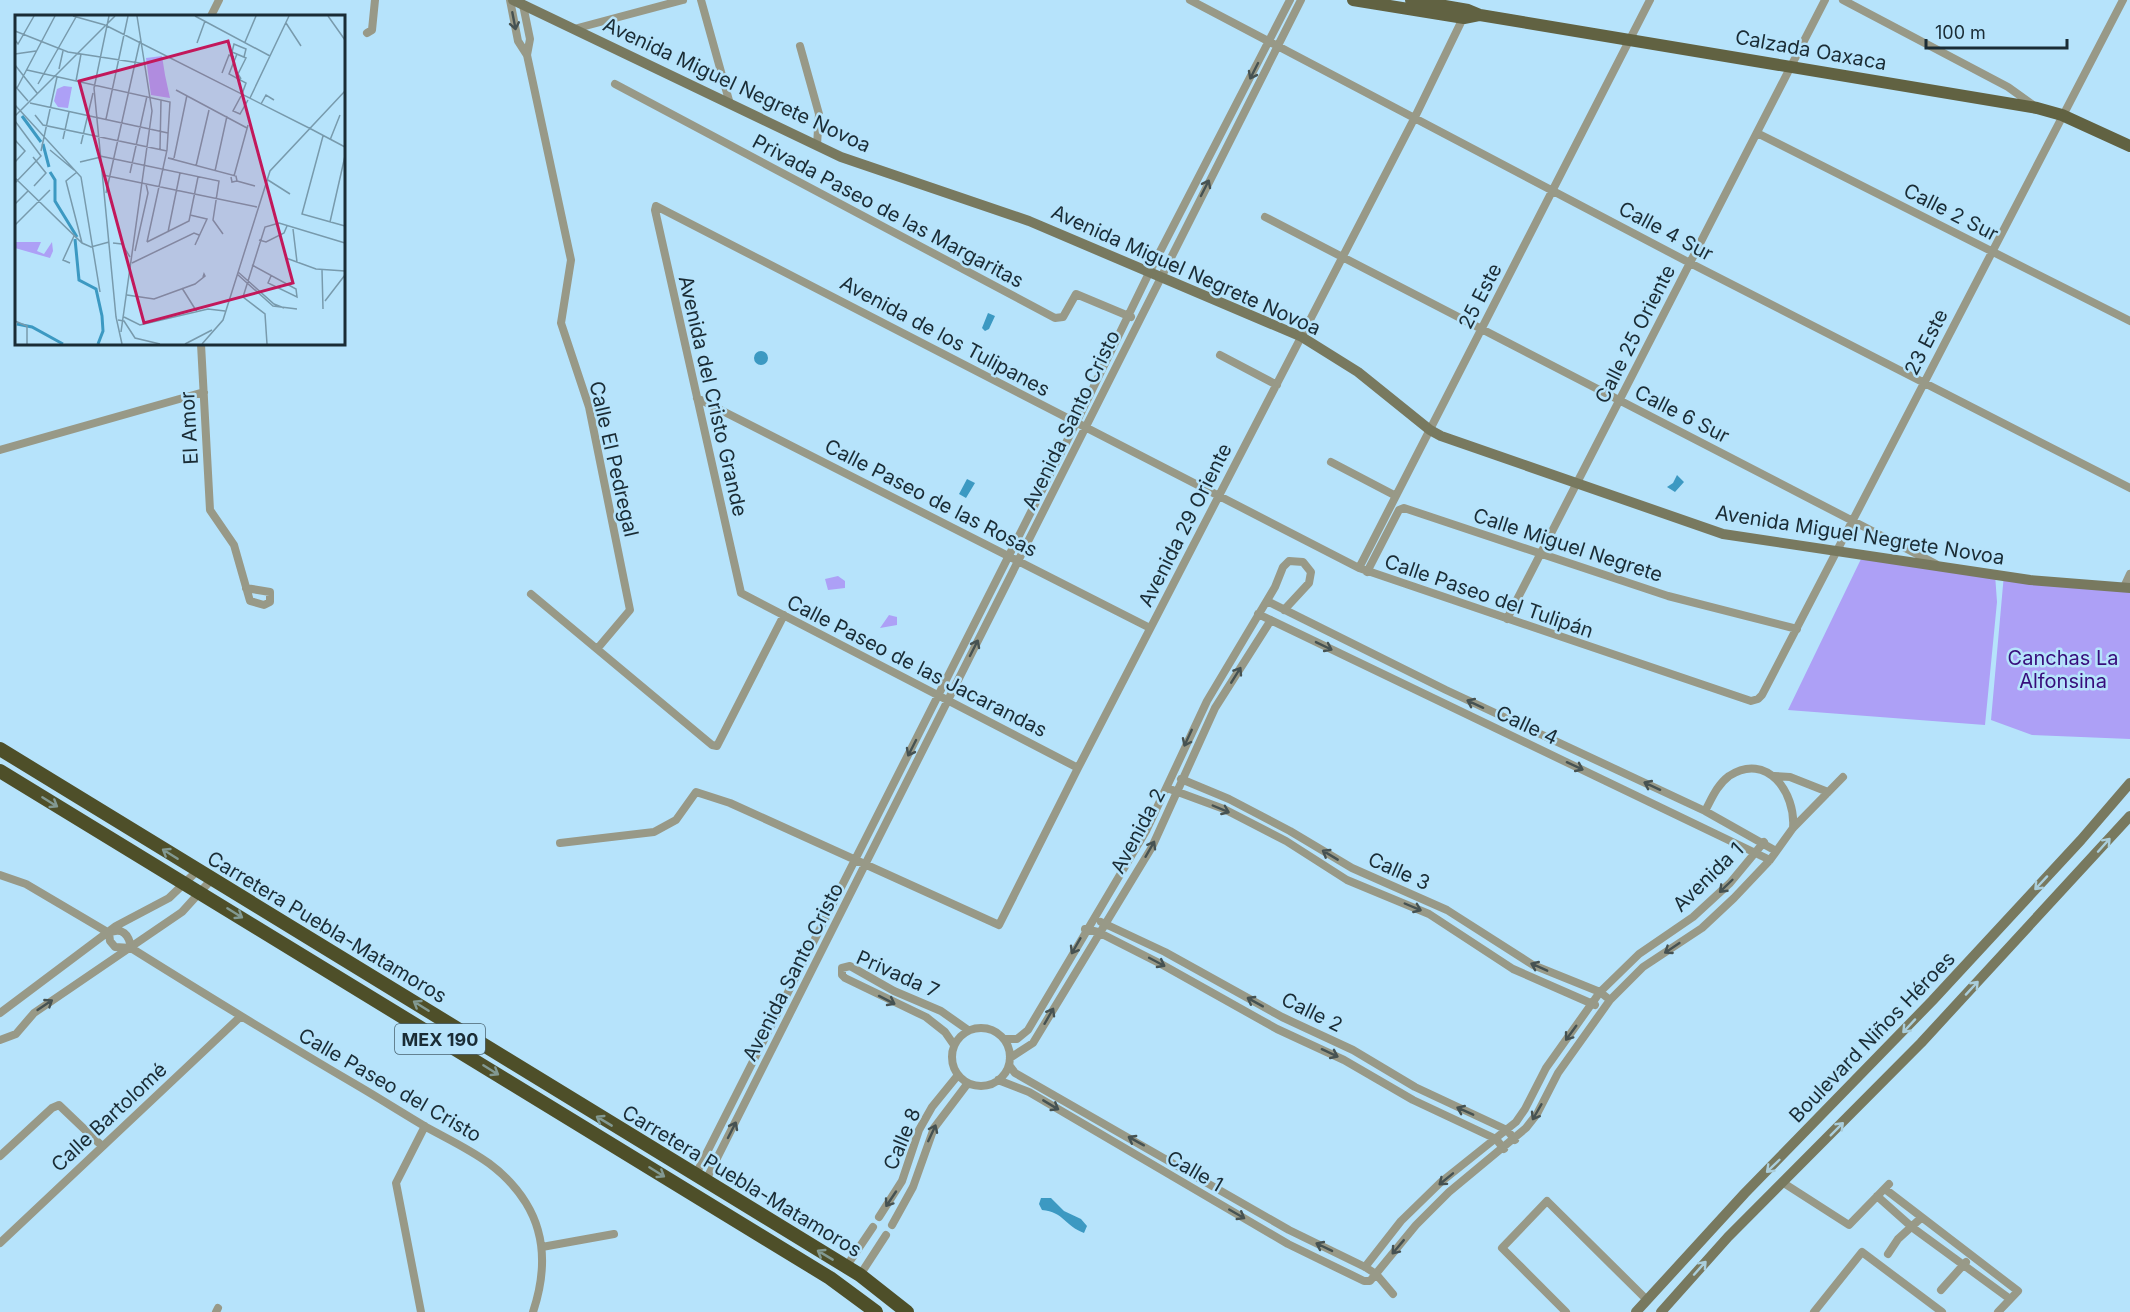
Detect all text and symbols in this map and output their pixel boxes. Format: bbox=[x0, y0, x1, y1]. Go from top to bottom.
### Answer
one-way arrow bbox=[509, 10, 520, 30]
street label: Avenida Miguel Negrete Novoa bbox=[599, 12, 875, 158]
scale bar bbox=[1926, 12, 2067, 50]
inset map bbox=[15, 15, 345, 345]
text: 100 m bbox=[1935, 22, 1986, 43]
street label: Calzada Oaxaca bbox=[1733, 25, 1889, 75]
one-way arrow bbox=[1248, 61, 1259, 79]
street label: Privada Paseo de las Margaritas bbox=[748, 129, 1028, 293]
street label: Calle 2 Sur bbox=[1900, 178, 2003, 246]
one-way arrow bbox=[1199, 180, 1211, 197]
street label: Calle 4 Sur bbox=[1615, 196, 1718, 266]
street label: Avenida Miguel Negrete Novoa bbox=[1048, 200, 1324, 340]
street label: 25 Este bbox=[1453, 259, 1507, 333]
street label: Calle 25 Oriente bbox=[1590, 261, 1680, 407]
street label: Avenida de los Tulipanes bbox=[836, 270, 1054, 402]
street label: Avenida del Cristo Grande bbox=[674, 273, 752, 519]
street label: 23 Este bbox=[1899, 305, 1953, 379]
street label: Avenida Santo Cristo bbox=[1017, 326, 1125, 514]
street label: Calle El Pedregal bbox=[584, 379, 644, 539]
street label: Calle 6 Sur bbox=[1631, 380, 1734, 448]
street label: El Amor bbox=[175, 390, 203, 465]
street label: Calle Paseo de las Rosas bbox=[821, 434, 1041, 562]
street label: Avenida 29 Oriente bbox=[1133, 439, 1237, 611]
street label: Avenida Miguel Negrete Novoa bbox=[1714, 500, 2006, 570]
street label: Calle Miguel Negrete bbox=[1470, 503, 1666, 587]
street label: Calle Paseo del Tulipán bbox=[1381, 549, 1597, 643]
street label: Calle Paseo de las Jacarandas bbox=[783, 590, 1051, 742]
one-way arrow bbox=[969, 640, 981, 658]
one-way arrow bbox=[1314, 641, 1332, 652]
park label: Canchas La Alfonsina bbox=[2008, 646, 2118, 693]
one-way arrow bbox=[1231, 667, 1243, 684]
one-way arrow bbox=[1467, 698, 1485, 709]
street label: Calle 4 bbox=[1492, 700, 1562, 750]
one-way arrow bbox=[1182, 728, 1194, 746]
one-way arrow bbox=[906, 739, 918, 756]
one-way arrow bbox=[1566, 761, 1584, 773]
one-way arrow bbox=[1643, 780, 1661, 792]
street label: Avenida 2 bbox=[1106, 784, 1170, 878]
one-way arrow bbox=[41, 797, 58, 809]
one-way arrow bbox=[1212, 804, 1230, 815]
street label: Avenida 1 bbox=[1668, 838, 1748, 916]
one-way arrow bbox=[2097, 838, 2111, 853]
one-way arrow bbox=[1144, 841, 1156, 858]
street label: Carretera Puebla-Matamoros bbox=[203, 846, 451, 1008]
street label: Calle 3 bbox=[1364, 847, 1434, 895]
one-way arrow bbox=[162, 848, 179, 860]
one-way arrow bbox=[1322, 849, 1339, 861]
one-way arrow bbox=[2035, 875, 2049, 890]
street label: Avenida Santo Cristo bbox=[738, 879, 848, 1065]
one-way arrow bbox=[1719, 879, 1734, 893]
one-way arrow bbox=[1403, 902, 1421, 914]
one-way arrow bbox=[226, 908, 243, 920]
one-way arrow bbox=[1070, 937, 1082, 954]
one-way arrow bbox=[1664, 941, 1681, 954]
street label: Privada 7 bbox=[853, 945, 943, 1003]
street label: Boulevard Niños Héroes bbox=[1784, 947, 1960, 1127]
one-way arrow bbox=[1148, 957, 1166, 968]
one-way arrow bbox=[1530, 961, 1548, 972]
one-way arrow bbox=[1964, 981, 1979, 996]
street label: Calle 2 bbox=[1278, 987, 1346, 1037]
one-way arrow bbox=[878, 995, 896, 1006]
one-way arrow bbox=[1247, 996, 1264, 1008]
one-way arrow bbox=[37, 999, 53, 1011]
one-way arrow bbox=[413, 1000, 430, 1012]
one-way arrow bbox=[1043, 1008, 1055, 1025]
one-way arrow bbox=[1902, 1018, 1916, 1033]
street label: Calle Paseo del Cristo bbox=[294, 1023, 486, 1147]
road number: MEX 190 bbox=[395, 1024, 485, 1054]
one-way arrow bbox=[1565, 1025, 1577, 1041]
one-way arrow bbox=[1320, 1048, 1338, 1060]
street label: Calle Bartolomé bbox=[46, 1057, 172, 1177]
one-way arrow bbox=[482, 1065, 499, 1077]
one-way arrow bbox=[1042, 1099, 1059, 1111]
street label: Carretera Puebla-Matamoros bbox=[618, 1100, 866, 1262]
one-way arrow bbox=[1531, 1103, 1543, 1120]
street label: Calle 8 bbox=[878, 1104, 926, 1174]
one-way arrow bbox=[1456, 1105, 1474, 1116]
one-way arrow bbox=[596, 1114, 613, 1126]
one-way arrow bbox=[726, 1121, 738, 1139]
one-way arrow bbox=[1829, 1122, 1844, 1137]
one-way arrow bbox=[926, 1125, 938, 1143]
one-way arrow bbox=[1128, 1135, 1145, 1147]
street label: Calle 1 bbox=[1163, 1145, 1227, 1197]
one-way arrow bbox=[1765, 1159, 1780, 1173]
one-way arrow bbox=[648, 1167, 665, 1179]
one-way arrow bbox=[1438, 1172, 1454, 1185]
one-way arrow bbox=[885, 1191, 898, 1208]
one-way arrow bbox=[1228, 1208, 1245, 1220]
one-way arrow bbox=[1391, 1239, 1405, 1254]
one-way arrow bbox=[1316, 1241, 1334, 1253]
one-way arrow bbox=[817, 1248, 834, 1260]
one-way arrow bbox=[1693, 1261, 1707, 1276]

